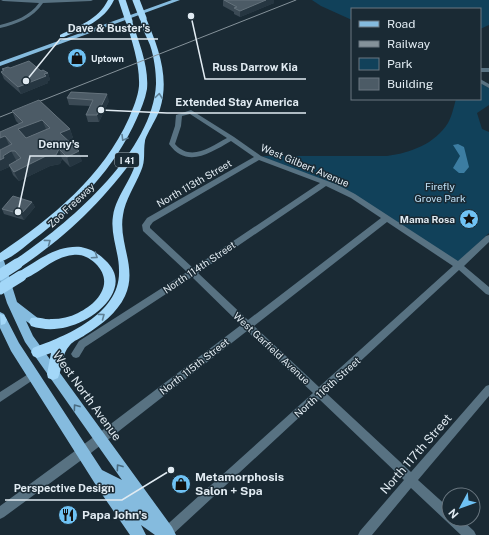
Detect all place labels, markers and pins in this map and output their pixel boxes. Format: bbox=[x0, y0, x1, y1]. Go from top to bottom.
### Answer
callout: Dave & Buster's bbox=[60, 16, 158, 39]
shop icon: Uptown bbox=[66, 47, 88, 69]
place label: Uptown bbox=[91, 53, 124, 64]
callout: Russ Darrow Kia bbox=[205, 56, 306, 79]
callout: Extended Stay America bbox=[167, 90, 306, 113]
callout: Denny's bbox=[30, 133, 88, 156]
place icon: Mama Rosa bbox=[458, 208, 480, 230]
place label: Mama Rosa bbox=[400, 213, 455, 225]
place label: Metamorphosis Salon + Spa bbox=[195, 470, 284, 498]
shop icon: Metamorphosis Salon + Spa bbox=[170, 473, 192, 495]
callout: Perspective Design bbox=[5, 477, 122, 500]
restaurant icon: Papa John's bbox=[57, 504, 79, 526]
place label: Papa John's bbox=[82, 508, 147, 522]

